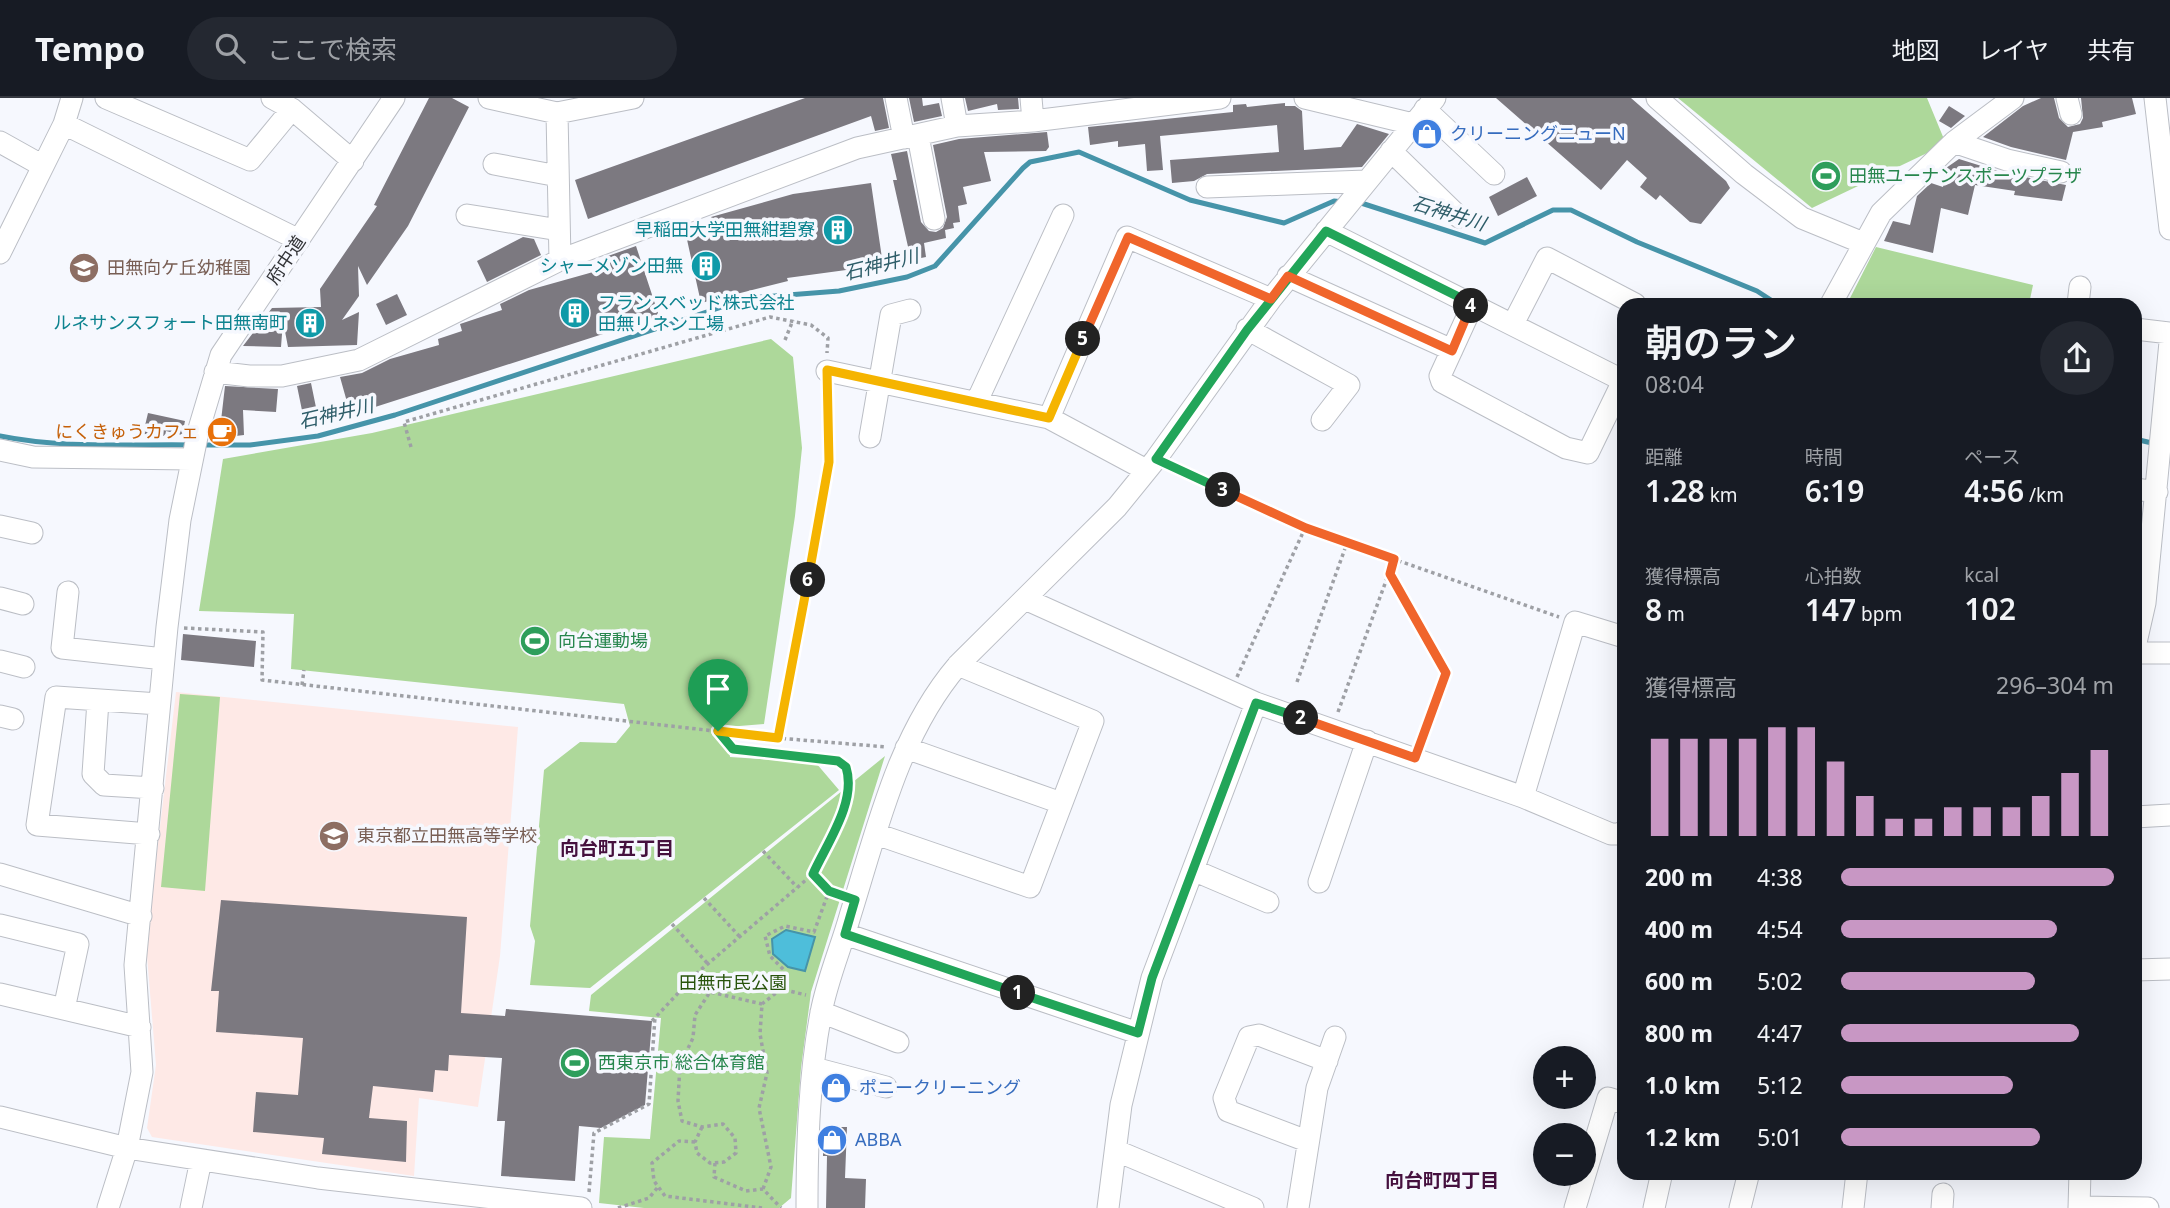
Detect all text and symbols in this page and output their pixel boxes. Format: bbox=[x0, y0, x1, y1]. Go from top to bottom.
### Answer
search box bbox=[187, 17, 677, 80]
text: Tempo bbox=[35, 26, 145, 71]
icon: search bbox=[211, 29, 249, 67]
text: ここで検索 bbox=[267, 31, 397, 67]
text: 地図 bbox=[1892, 33, 1940, 66]
text: レイヤ bbox=[1978, 33, 2049, 66]
text: 共有 bbox=[2087, 33, 2135, 66]
shop icon: クリーニングニューN bbox=[1410, 117, 1444, 151]
place label: クリーニングニューN bbox=[1450, 121, 1626, 145]
sports icon: 田無ユーナンスポーツプラザ bbox=[1809, 159, 1843, 193]
place label: 田無ユーナンスポーツプラザ bbox=[1849, 163, 2082, 187]
water label: 石神井川 bbox=[1409, 189, 1491, 237]
building icon: 早稲田大学田無紺碧寮 bbox=[821, 213, 855, 247]
place label: 早稲田大学田無紺碧寮 bbox=[635, 217, 815, 241]
street label: 府中道 bbox=[260, 230, 310, 289]
water label: 石神井川 bbox=[841, 242, 923, 286]
building icon: シャーメゾン田無 bbox=[689, 249, 723, 283]
school or university icon: 田無向ケ丘幼稚園 bbox=[67, 251, 101, 285]
place label: シャーメゾン田無 bbox=[540, 253, 683, 277]
place label: 田無向ケ丘幼稚園 bbox=[107, 255, 251, 279]
pin: 4 bbox=[1454, 288, 1488, 324]
place label: フランスベッド株式会社 田無リネン工場 bbox=[598, 290, 794, 335]
text: 4 bbox=[1465, 292, 1476, 318]
building icon: フランスベッド株式会社 田無リネン工場 bbox=[558, 296, 592, 330]
building icon: ルネサンスフォート田無南町 bbox=[293, 306, 327, 340]
place label: ルネサンスフォート田無南町 bbox=[53, 310, 287, 334]
text: 朝のラン bbox=[1645, 316, 1797, 368]
button: share bbox=[2040, 321, 2114, 395]
pin: 5 bbox=[1066, 322, 1100, 356]
text: 5 bbox=[1077, 325, 1088, 351]
text: 08:04 bbox=[1645, 368, 1704, 400]
water label: 石神井川 bbox=[296, 391, 378, 434]
cafe icon: にくきゅうカフェ bbox=[205, 415, 239, 449]
place label: にくきゅうカフェ bbox=[55, 419, 199, 443]
text: 距離 bbox=[1645, 444, 1683, 470]
text: 時間 bbox=[1805, 444, 1843, 470]
text: ペース bbox=[1964, 444, 2020, 470]
text: 1.28 bbox=[1645, 470, 1705, 511]
text: 6:19 bbox=[1805, 470, 1864, 511]
text: 4:56 bbox=[1964, 470, 2024, 511]
pin: 3 bbox=[1206, 472, 1240, 508]
text: 3 bbox=[1217, 476, 1228, 502]
text: km bbox=[1705, 482, 1738, 508]
text: /km bbox=[2024, 482, 2064, 508]
pin: 6 bbox=[790, 562, 826, 598]
text: kcal bbox=[1964, 562, 1999, 588]
text: 獲得標高 bbox=[1645, 563, 1721, 589]
text: 心拍数 bbox=[1805, 563, 1862, 589]
text: 6 bbox=[802, 566, 813, 592]
text: 102 bbox=[1964, 588, 2016, 629]
text: 8 bbox=[1645, 589, 1662, 630]
text: 147 bbox=[1805, 589, 1856, 630]
text: m bbox=[1662, 601, 1685, 627]
text: bpm bbox=[1856, 601, 1902, 627]
sports icon: 向台運動場 bbox=[518, 624, 552, 658]
place label: 向台運動場 bbox=[558, 628, 648, 652]
pin bbox=[688, 659, 748, 731]
text: 296–304 m bbox=[1996, 669, 2114, 701]
icon: arrive bbox=[699, 670, 737, 708]
text: 獲得標高 bbox=[1645, 671, 1737, 703]
pin: 2 bbox=[1284, 700, 1318, 736]
text: 2 bbox=[1295, 704, 1306, 730]
school or university icon: 東京都立田無高等学校 bbox=[317, 819, 351, 853]
place label: 東京都立田無高等学校 bbox=[357, 823, 537, 847]
district label: 向台町五丁目 bbox=[560, 835, 674, 861]
text: 200 m bbox=[1645, 861, 1713, 893]
text: 4:38 bbox=[1757, 861, 1803, 893]
text: 400 m bbox=[1645, 913, 1713, 945]
text: 4:54 bbox=[1757, 913, 1803, 945]
text: 600 m bbox=[1645, 965, 1713, 997]
text: 5:02 bbox=[1757, 965, 1803, 997]
park label: 田無市民公園 bbox=[679, 970, 787, 994]
pin: 1 bbox=[1000, 976, 1036, 1010]
text: 1 bbox=[1012, 979, 1023, 1005]
text: 800 m bbox=[1645, 1017, 1713, 1049]
text: 4:47 bbox=[1757, 1017, 1803, 1049]
sports icon: 西東京市 総合体育館 bbox=[558, 1046, 592, 1080]
map controls bbox=[1533, 1046, 1596, 1186]
button: + bbox=[1533, 1046, 1596, 1109]
place label: 西東京市 総合体育館 bbox=[598, 1050, 765, 1074]
text: 1.0 km bbox=[1645, 1069, 1720, 1101]
text: 5:12 bbox=[1757, 1069, 1803, 1101]
shop icon: ポニークリーニング bbox=[819, 1071, 853, 1105]
place label: ポニークリーニング bbox=[859, 1075, 1021, 1099]
text: 1.2 km bbox=[1645, 1121, 1720, 1153]
text: 5:01 bbox=[1757, 1121, 1803, 1153]
shop icon: ABBA bbox=[815, 1123, 849, 1157]
button: − bbox=[1533, 1123, 1596, 1186]
place label: ABBA bbox=[855, 1127, 902, 1151]
district label: 向台町四丁目 bbox=[1385, 1167, 1499, 1193]

